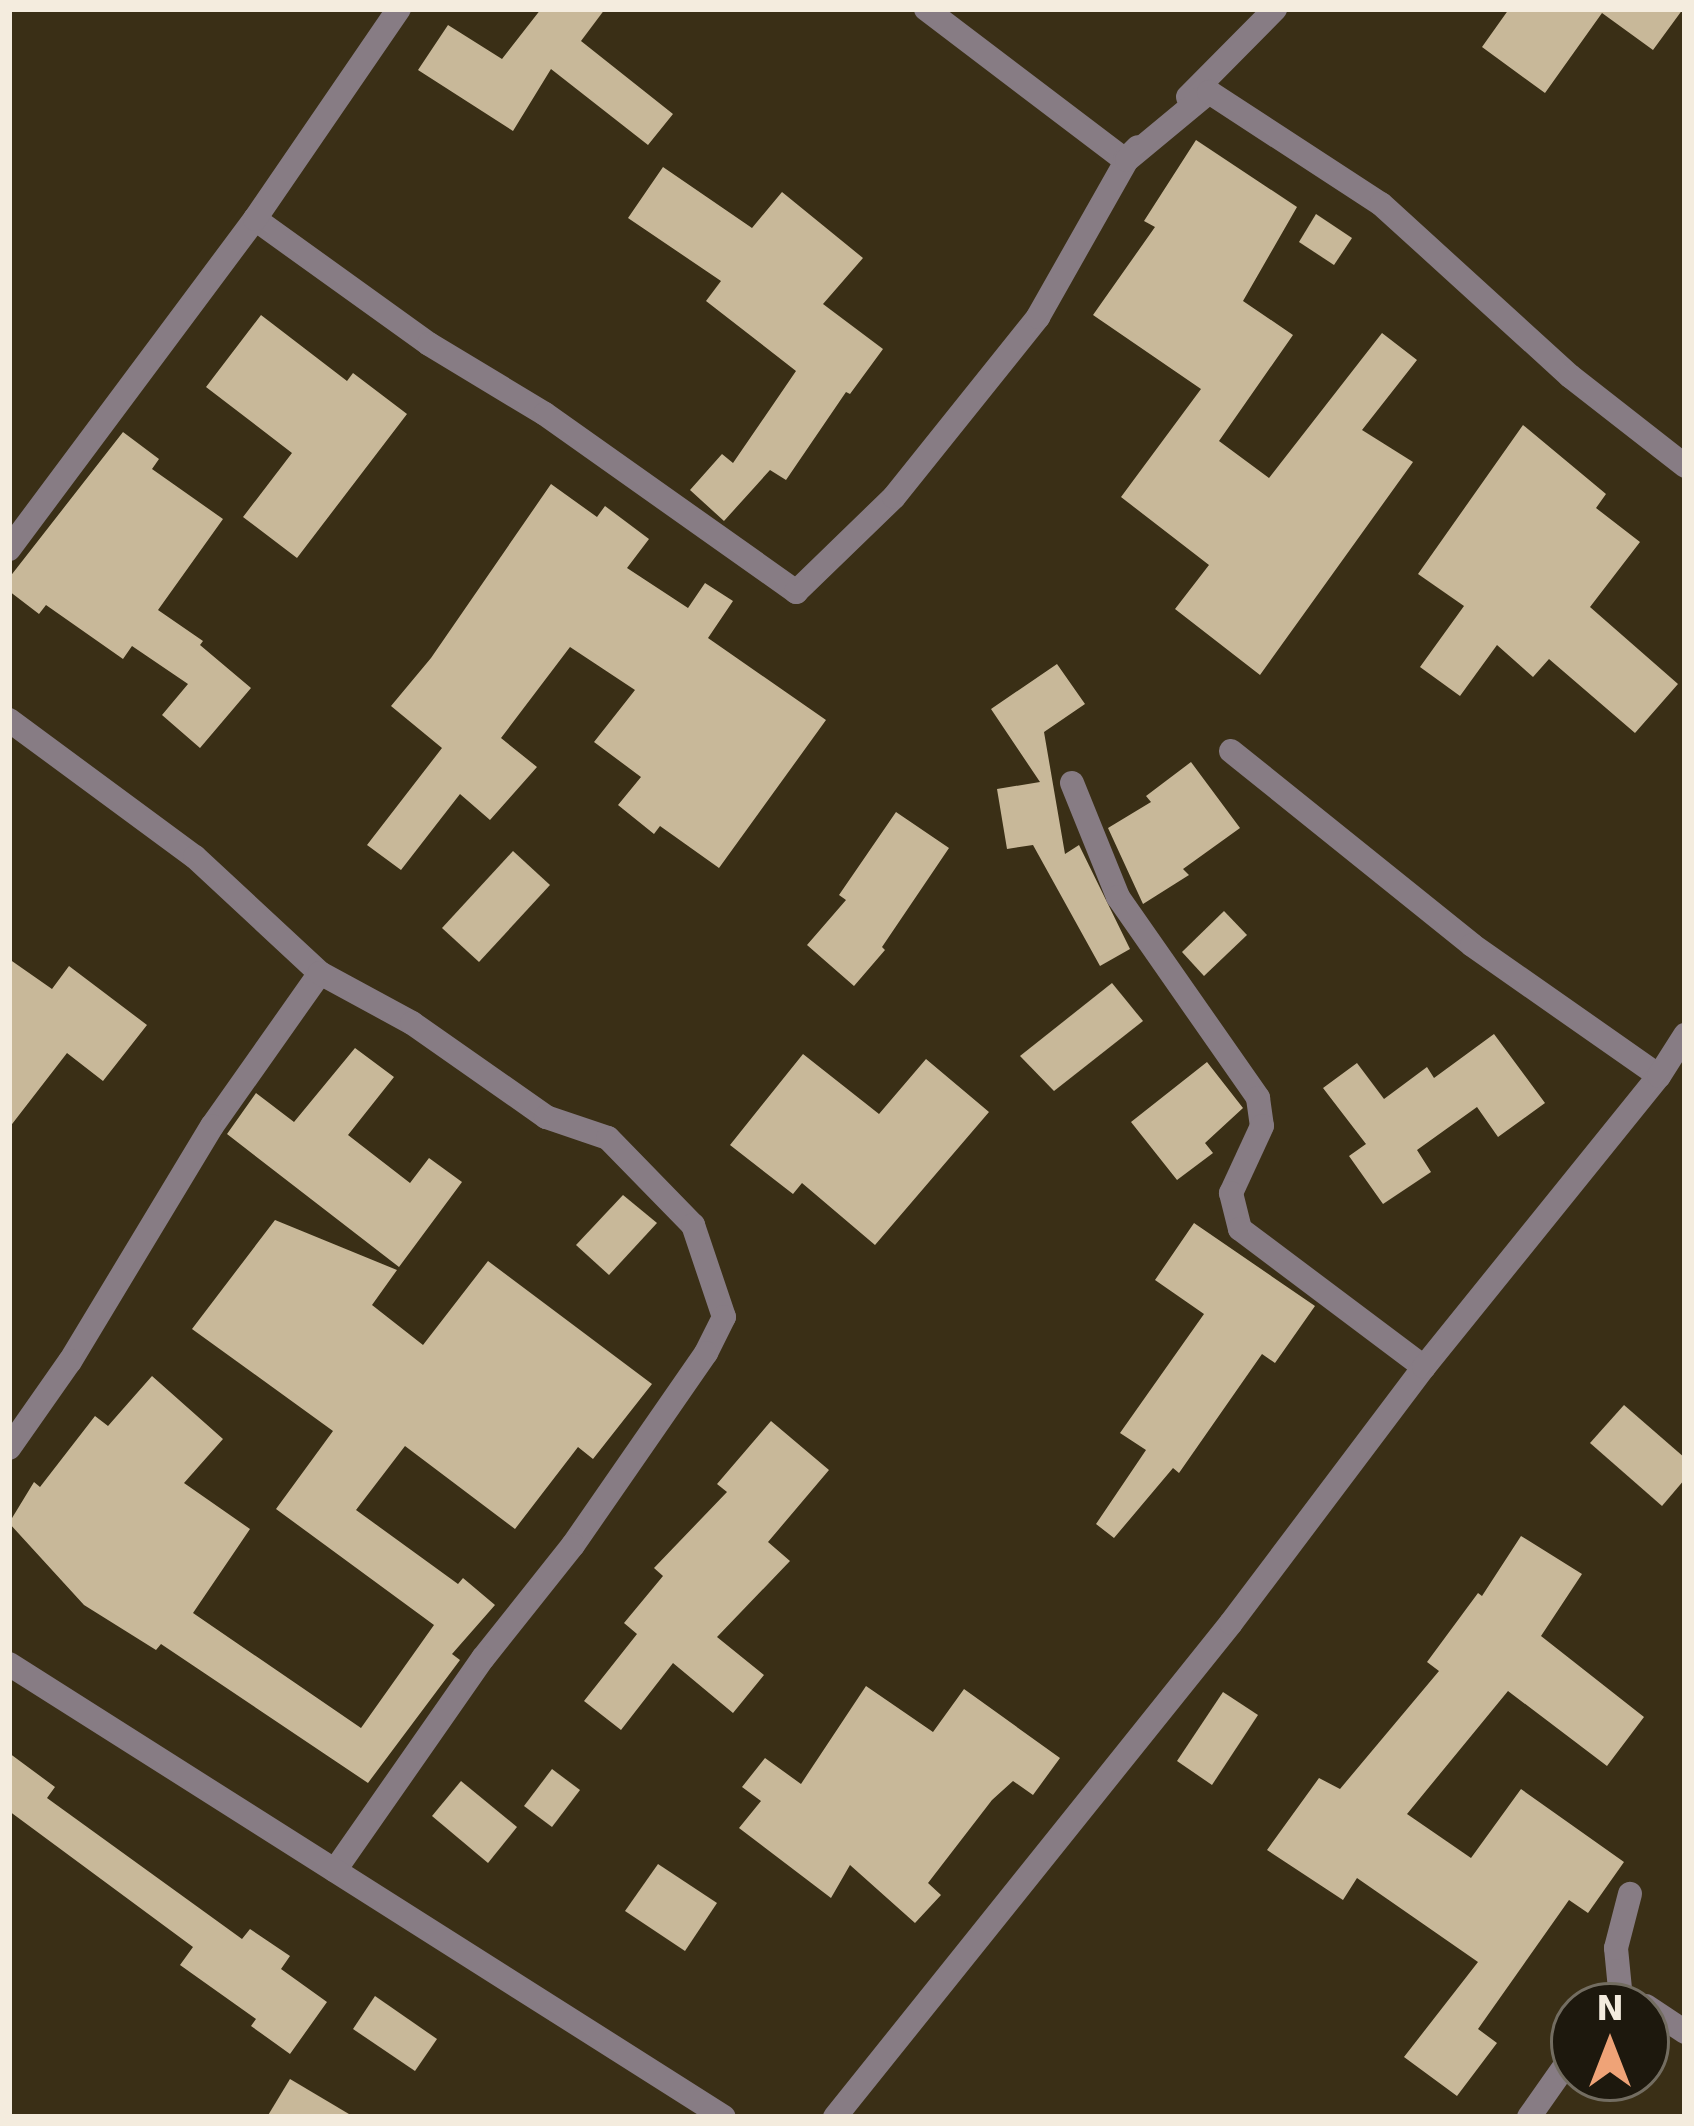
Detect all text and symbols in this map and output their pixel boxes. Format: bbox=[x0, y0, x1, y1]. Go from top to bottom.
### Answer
north arrow bbox=[1550, 1982, 1670, 2102]
text: N bbox=[1596, 1989, 1624, 2028]

